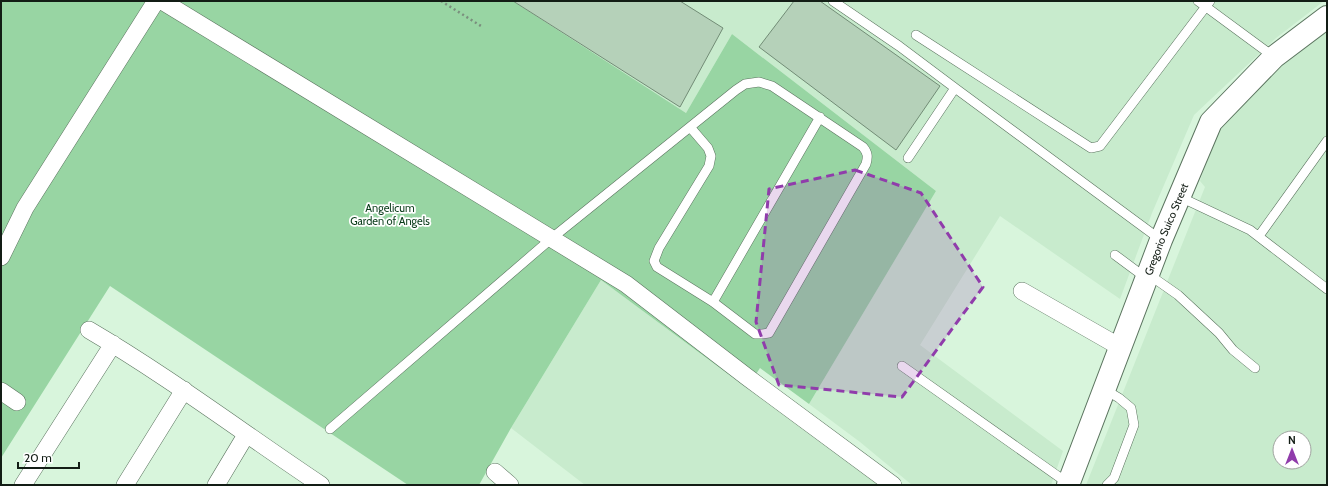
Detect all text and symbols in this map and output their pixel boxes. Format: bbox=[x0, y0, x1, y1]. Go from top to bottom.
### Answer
street label: Gregorio Suico Street bbox=[1141, 181, 1191, 277]
park label: Angelicum Garden of Angels bbox=[350, 201, 430, 228]
north arrow bbox=[1272, 430, 1312, 470]
text: N bbox=[1288, 433, 1296, 447]
scale bar bbox=[18, 444, 79, 470]
text: 20 m bbox=[24, 450, 52, 465]

